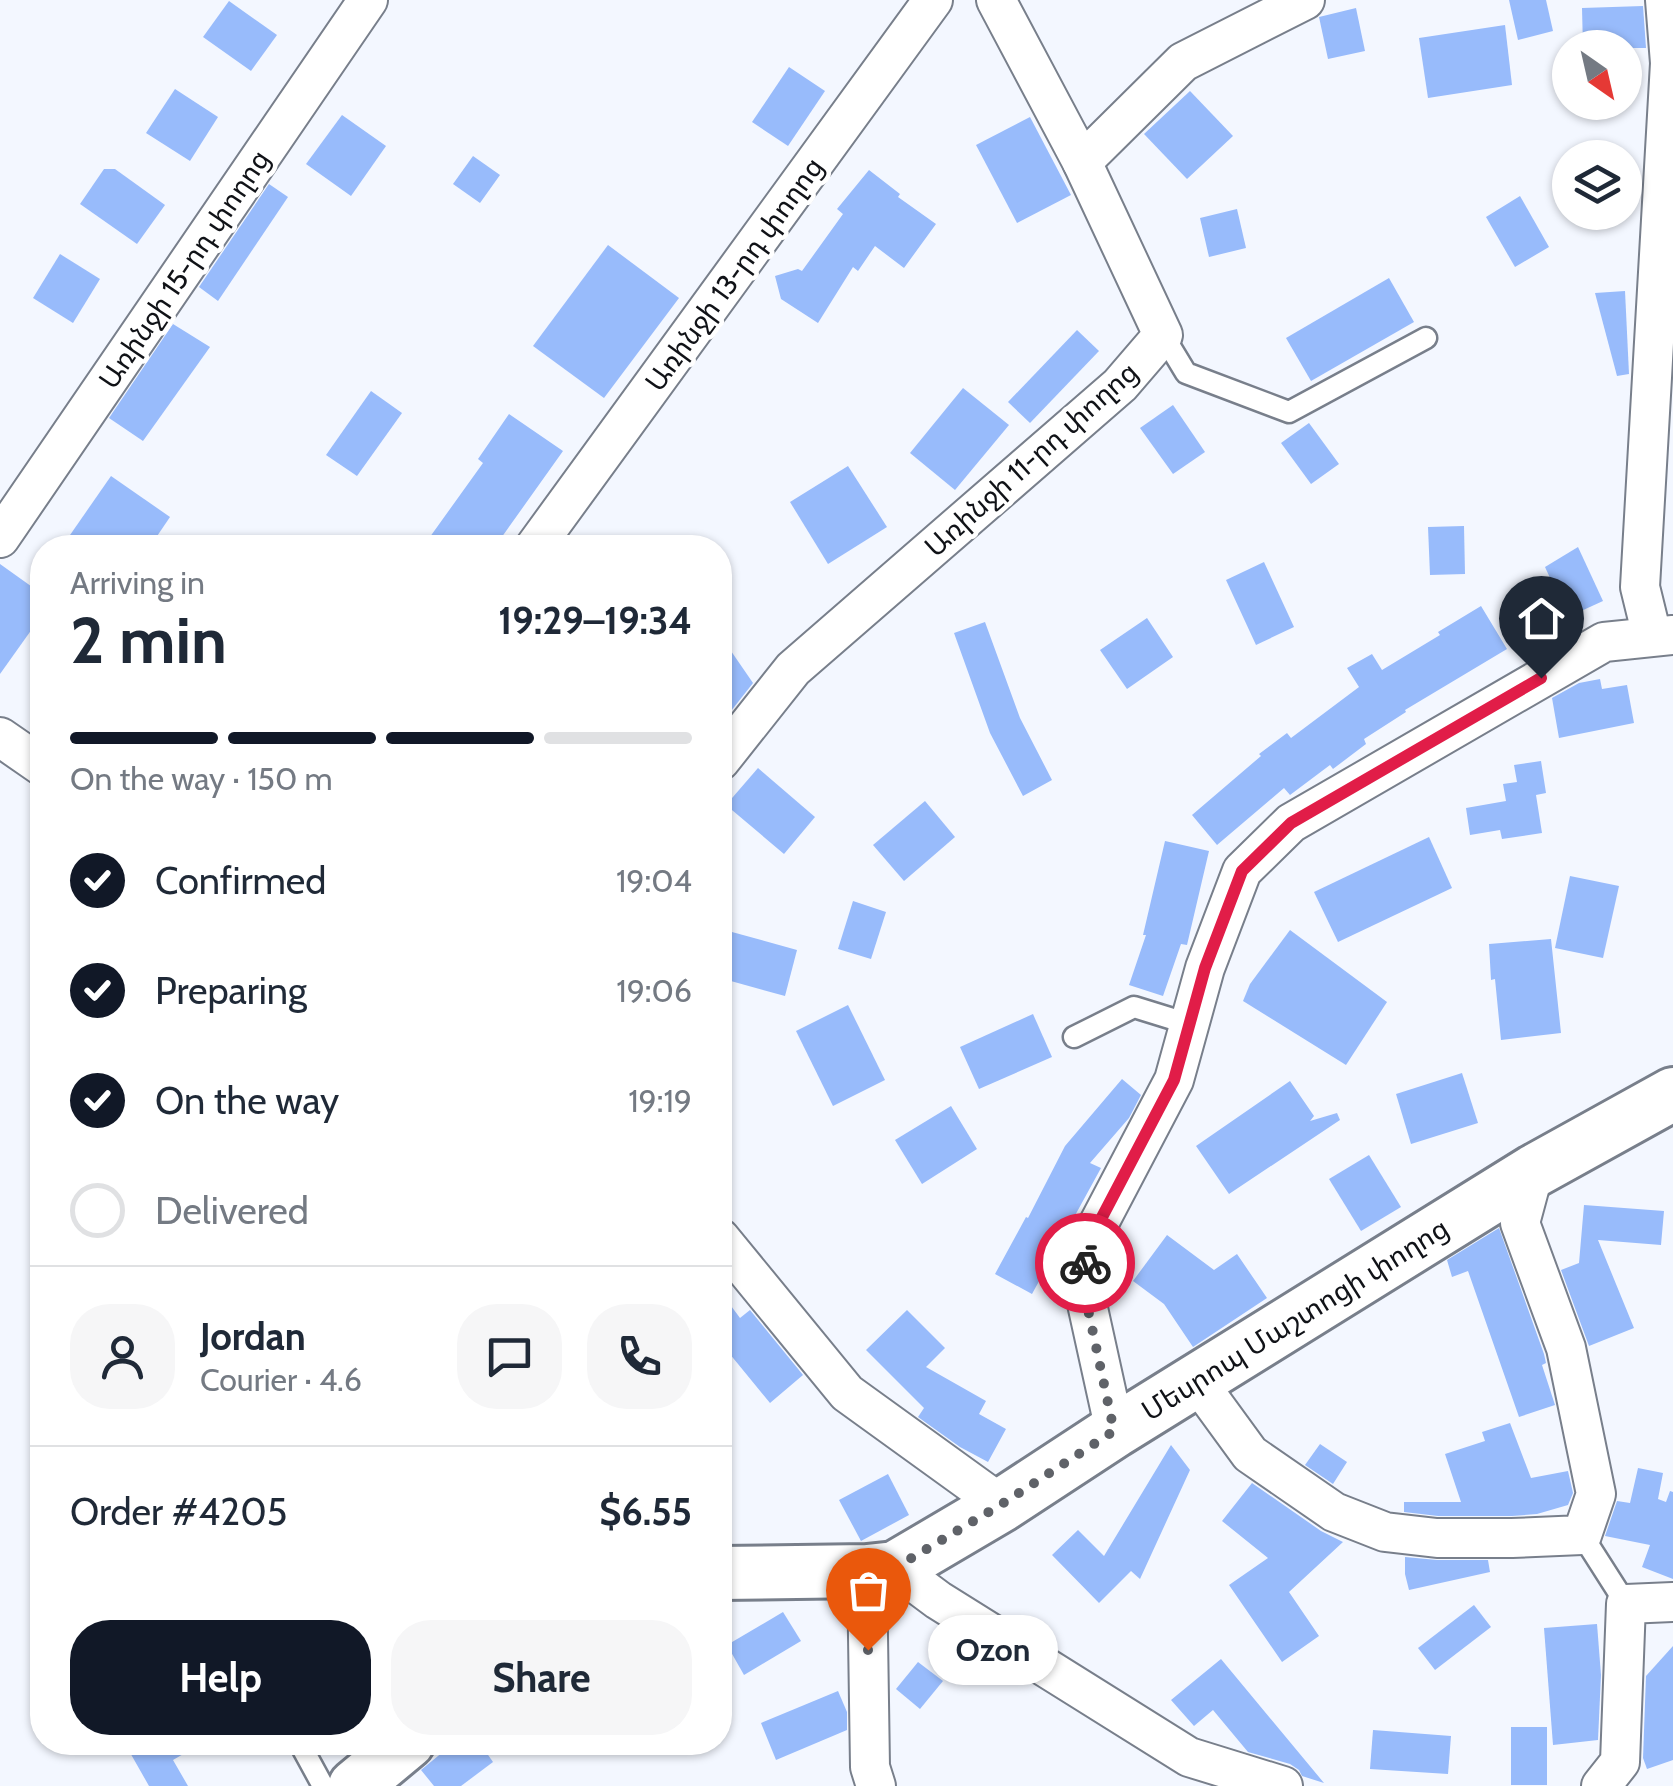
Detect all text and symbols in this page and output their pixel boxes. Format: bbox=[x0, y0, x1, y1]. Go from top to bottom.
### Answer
north arrow bbox=[1552, 30, 1642, 120]
map controls bbox=[1552, 30, 1642, 230]
button: layers bbox=[1552, 140, 1642, 230]
street label: Առինջի 15-րդ փողոց bbox=[91, 143, 277, 395]
street label: Առինջի 13-րդ փողոց bbox=[638, 150, 830, 398]
street label: Առինջի 11-րդ փողոց bbox=[917, 354, 1145, 564]
text: Arriving in bbox=[70, 563, 205, 602]
pin bbox=[1499, 576, 1584, 679]
icon: home bbox=[1514, 591, 1569, 646]
text: 19:29–19:34 bbox=[498, 597, 692, 644]
text: 2 min bbox=[70, 600, 227, 679]
text: On the way · 150 m bbox=[70, 759, 333, 798]
icon: check bbox=[70, 853, 125, 908]
text: Confirmed bbox=[155, 857, 326, 904]
text: 19:04 bbox=[616, 861, 692, 900]
icon: check bbox=[70, 963, 125, 1018]
text: Preparing bbox=[155, 967, 307, 1014]
text: 19:06 bbox=[616, 971, 692, 1010]
icon: check bbox=[70, 1073, 125, 1128]
text: On the way bbox=[155, 1077, 339, 1124]
text: 19:19 bbox=[628, 1081, 692, 1120]
text: Delivered bbox=[155, 1187, 309, 1234]
street label: Մեսրոպ Մաշտոցի փողոց bbox=[1135, 1210, 1455, 1428]
courier bbox=[1035, 1213, 1135, 1313]
icon: bike bbox=[1058, 1236, 1113, 1291]
button: person bbox=[70, 1304, 175, 1409]
button: chat bbox=[457, 1304, 562, 1409]
button: phone bbox=[587, 1304, 692, 1409]
text: Jordan bbox=[200, 1313, 306, 1360]
text: Courier · 4.6 bbox=[200, 1360, 362, 1399]
text: Order #4205 bbox=[70, 1488, 287, 1535]
text: $6.55 bbox=[599, 1488, 692, 1535]
pin bbox=[826, 1548, 911, 1651]
icon: bag bbox=[841, 1563, 896, 1618]
callout: Ozon bbox=[928, 1615, 1058, 1685]
button: Help bbox=[70, 1620, 371, 1735]
button: Share bbox=[391, 1620, 692, 1735]
text: Ozon bbox=[956, 1630, 1030, 1669]

